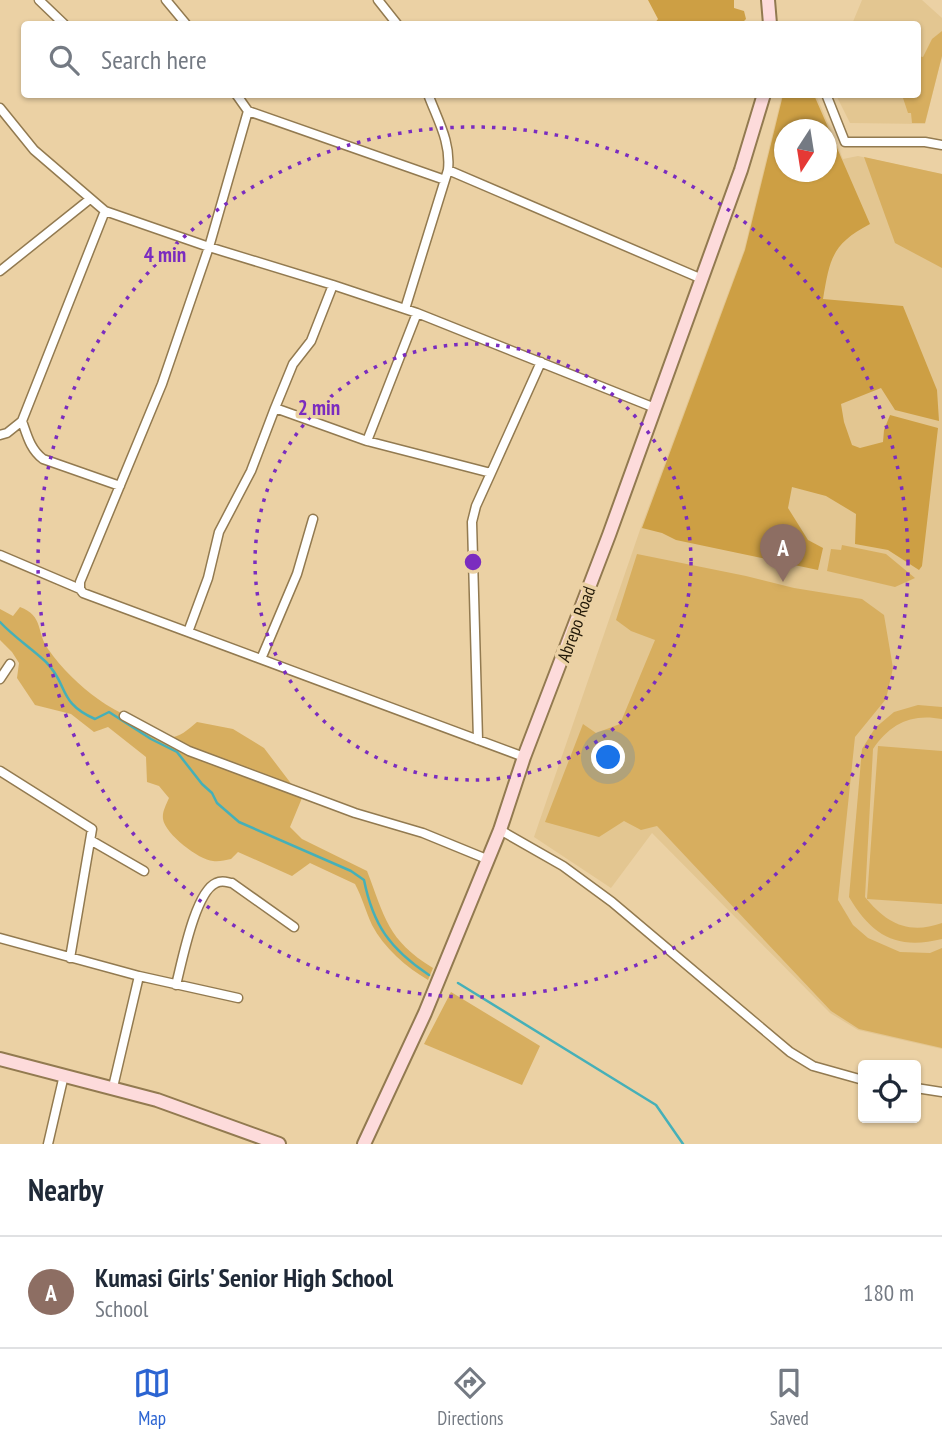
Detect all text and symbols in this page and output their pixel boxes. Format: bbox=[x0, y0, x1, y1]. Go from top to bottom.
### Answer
search box bbox=[21, 21, 921, 98]
icon: search bbox=[45, 41, 83, 79]
text: Search here bbox=[101, 43, 207, 76]
north arrow bbox=[774, 119, 837, 182]
text: 4 min bbox=[144, 241, 186, 268]
text: 2 min bbox=[298, 394, 340, 421]
pin: A bbox=[760, 524, 806, 582]
centre of rings bbox=[461, 550, 485, 574]
street label: Abrepo Road bbox=[552, 583, 600, 665]
your location bbox=[591, 740, 625, 774]
map controls bbox=[858, 1060, 921, 1123]
button: locate bbox=[858, 1060, 921, 1123]
text: Nearby bbox=[28, 1170, 103, 1209]
text: Kumasi Girls' Senior High School bbox=[95, 1261, 393, 1294]
text: A bbox=[45, 1278, 57, 1307]
text: 180 m bbox=[863, 1278, 914, 1307]
text: School bbox=[95, 1294, 148, 1323]
tab: Map bbox=[133, 1364, 171, 1430]
tab: Directions bbox=[437, 1364, 503, 1430]
tab: Saved bbox=[770, 1364, 809, 1430]

